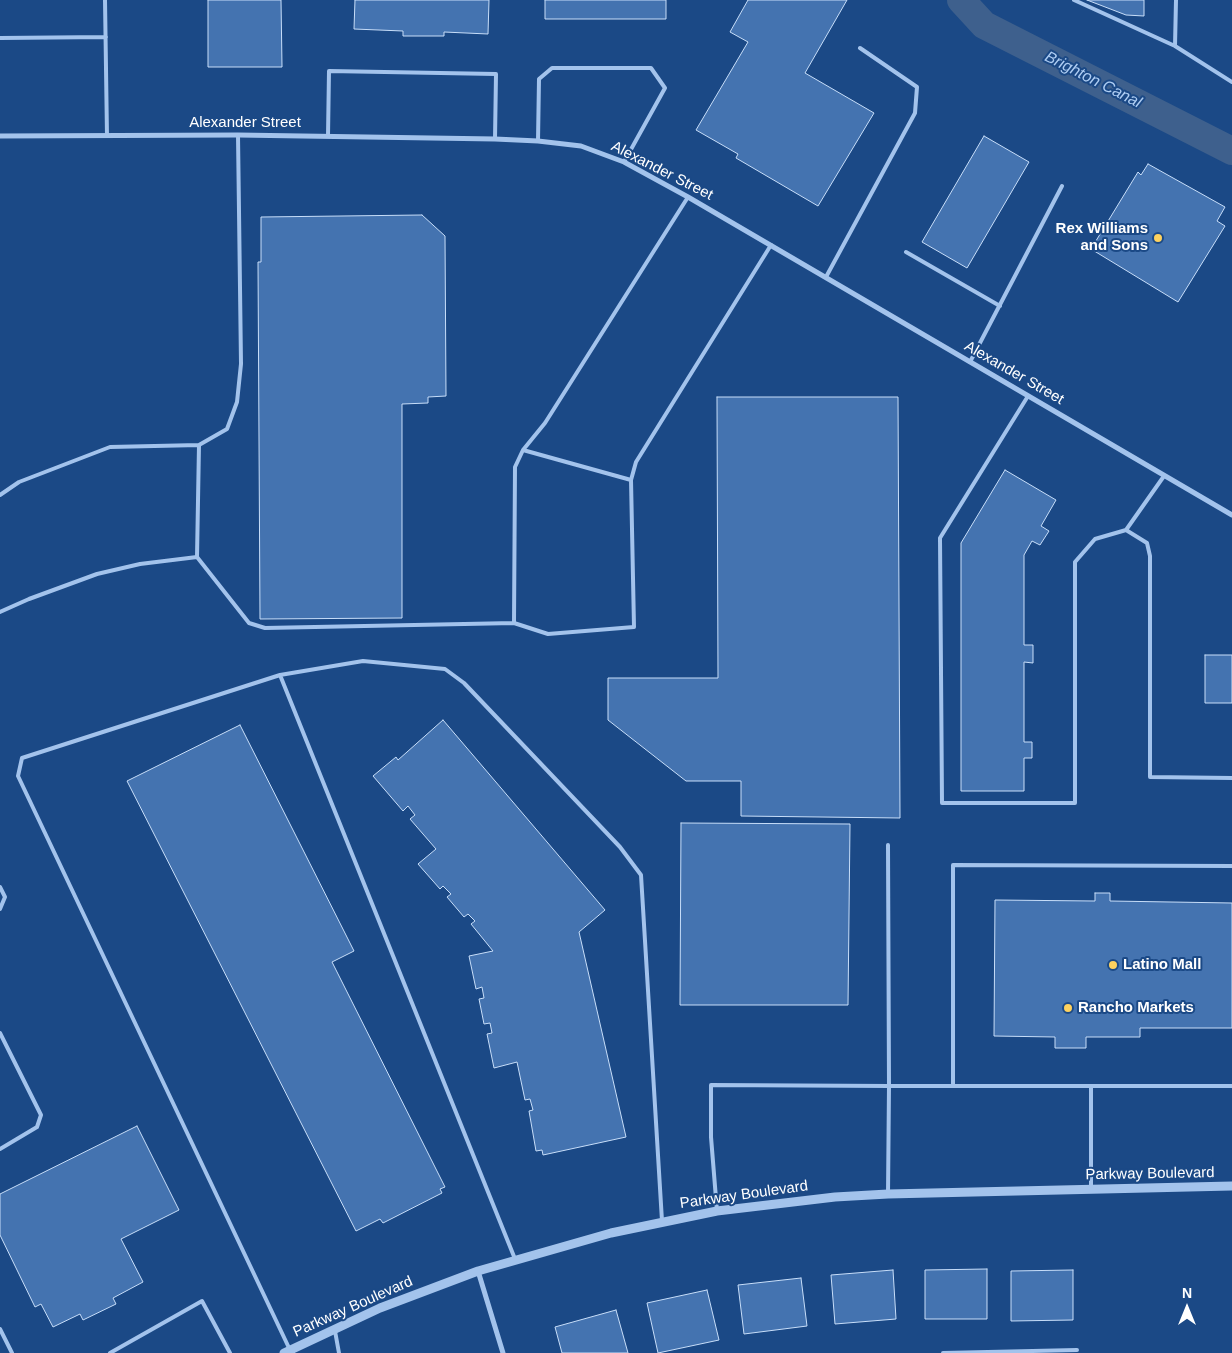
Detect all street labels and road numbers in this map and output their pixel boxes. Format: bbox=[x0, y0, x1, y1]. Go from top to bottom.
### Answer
street label: Alexander Street bbox=[189, 114, 301, 132]
street label: Alexander Street bbox=[608, 138, 716, 204]
street label: Alexander Street bbox=[961, 337, 1067, 409]
street label: Parkway Boulevard bbox=[1085, 1164, 1215, 1184]
street label: Parkway Boulevard bbox=[679, 1177, 809, 1213]
street label: Parkway Boulevard bbox=[290, 1272, 416, 1342]

